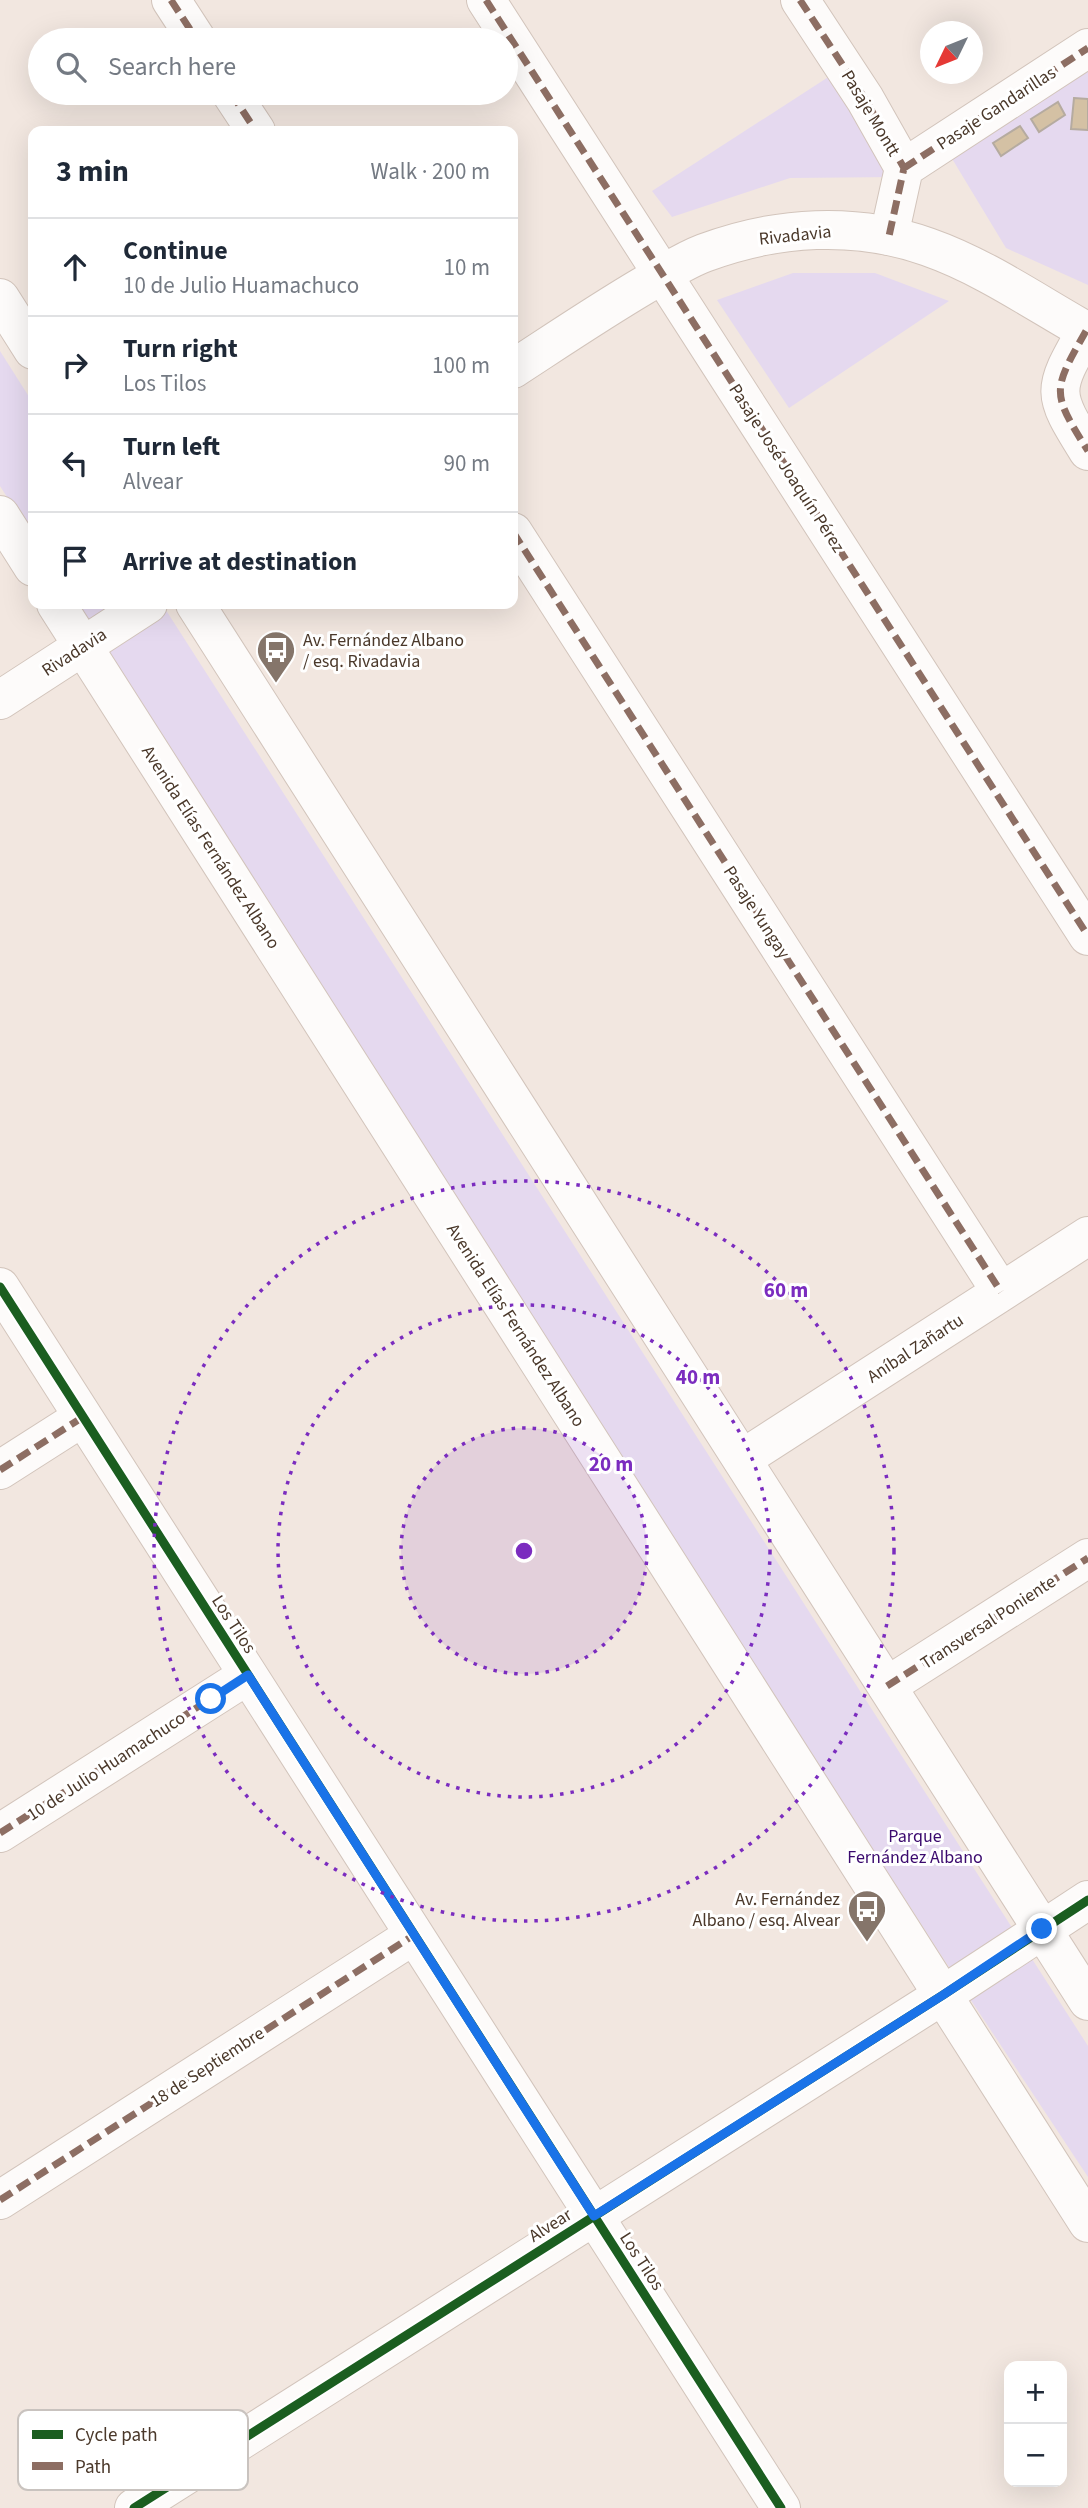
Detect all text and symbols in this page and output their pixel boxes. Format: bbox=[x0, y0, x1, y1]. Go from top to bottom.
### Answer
north arrow bbox=[920, 21, 983, 84]
search box bbox=[28, 28, 518, 105]
icon: search bbox=[52, 48, 90, 86]
text: Search here bbox=[108, 48, 236, 85]
street label: Pasaje Gandarillas bbox=[932, 60, 1061, 156]
street label: Pasaje Montt bbox=[835, 65, 906, 161]
text: 3 min bbox=[56, 150, 129, 193]
text: Walk · 200 m bbox=[371, 155, 490, 188]
street label: Rivadavia bbox=[758, 219, 833, 252]
text: Continue bbox=[123, 232, 228, 269]
icon: ahead bbox=[56, 248, 94, 286]
text: 10 m bbox=[443, 251, 490, 284]
text: 10 de Julio Huamachuco bbox=[123, 269, 359, 302]
text: Turn right bbox=[123, 330, 238, 367]
icon: right bbox=[56, 346, 94, 384]
text: 100 m bbox=[432, 349, 490, 382]
text: Los Tilos bbox=[123, 367, 206, 400]
street label: Pasaje José Joaquín Pérez bbox=[723, 379, 851, 558]
text: Turn left bbox=[123, 428, 220, 465]
icon: left bbox=[56, 444, 94, 482]
text: 90 m bbox=[443, 447, 490, 480]
text: Alvear bbox=[123, 465, 183, 498]
icon: arrive bbox=[56, 542, 94, 580]
text: Arrive at destination bbox=[123, 543, 357, 580]
street label: Rivadavia bbox=[37, 622, 112, 683]
place label: Av. Fernández Albano / esq. Rivadavia bbox=[303, 628, 464, 674]
bus stop icon: Av. Fernández Albano / esq. Rivadavia bbox=[255, 629, 297, 684]
street label: Avenida Elías Fernández Albano bbox=[135, 741, 286, 954]
street label: Pasaje Yungay bbox=[717, 861, 796, 964]
street label: Avenida Elías Fernández Albano bbox=[440, 1219, 591, 1432]
text: 60 m bbox=[764, 1275, 808, 1305]
street label: Aníbal Zañartu bbox=[862, 1308, 968, 1389]
text: 40 m bbox=[676, 1362, 720, 1392]
text: 20 m bbox=[589, 1449, 633, 1479]
centre of rings bbox=[512, 1539, 536, 1563]
street label: Transversal Poniente bbox=[916, 1569, 1061, 1676]
street label: Los Tilos bbox=[205, 1590, 262, 1658]
route start bbox=[195, 1683, 226, 1714]
street label: 10 de Julio Huamachuco bbox=[22, 1706, 191, 1827]
park label: Parque Fernández Albano bbox=[847, 1824, 983, 1870]
place label: Av. Fernández Albano / esq. Alvear bbox=[693, 1887, 841, 1933]
bus stop icon: Av. Fernández Albano / esq. Alvear bbox=[846, 1888, 888, 1943]
route end bbox=[1026, 1913, 1057, 1944]
street label: 18 de Septiembre bbox=[145, 2021, 269, 2114]
street label: Alvear bbox=[524, 2202, 577, 2248]
street label: Los Tilos bbox=[613, 2227, 670, 2295]
map controls bbox=[1004, 2361, 1067, 2487]
button: + bbox=[1004, 2361, 1067, 2424]
legend bbox=[18, 2410, 248, 2490]
text: Cycle path bbox=[75, 2422, 157, 2449]
button: − bbox=[1004, 2424, 1067, 2487]
text: Path bbox=[75, 2454, 111, 2481]

